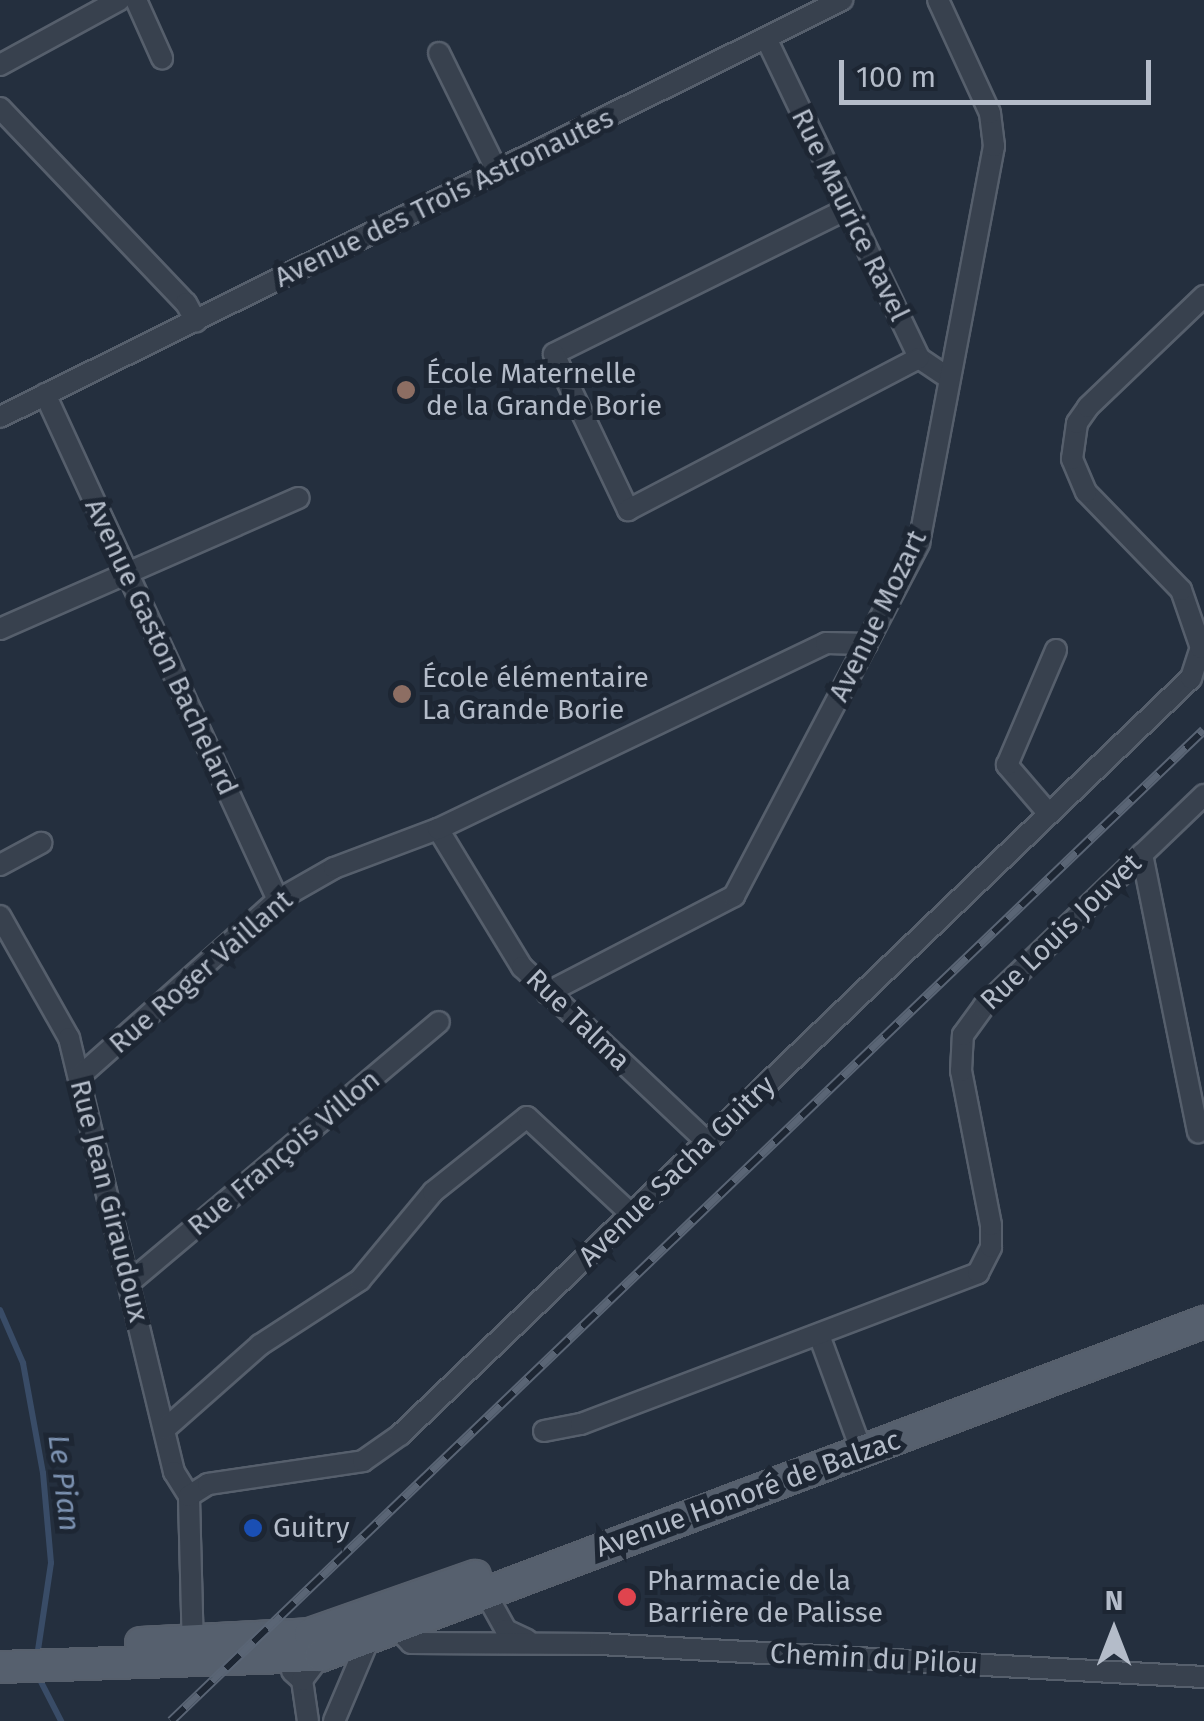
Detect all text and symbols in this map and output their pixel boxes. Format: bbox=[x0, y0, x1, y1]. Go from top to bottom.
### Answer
scale bar bbox=[844, 40, 1156, 102]
text: 100 m bbox=[856, 59, 936, 95]
street label: Avenue des Trois Astronautes bbox=[269, 101, 619, 295]
street label: Rue Maurice Ravel bbox=[784, 103, 916, 327]
place label: École Maternelle de la Grande Borie bbox=[426, 357, 662, 423]
marker: École Maternelle de la Grande Borie bbox=[395, 379, 417, 401]
street label: Avenue Gaston Bachelard bbox=[77, 493, 245, 801]
street label: Avenue Mozart bbox=[822, 525, 934, 707]
place label: École élémentaire La Grande Borie bbox=[422, 661, 649, 727]
marker: École élémentaire La Grande Borie bbox=[391, 683, 413, 705]
street label: Rue Louis Jouvet bbox=[974, 847, 1148, 1017]
street label: Rue Roger Vaillant bbox=[102, 883, 300, 1061]
street label: Rue Talma bbox=[519, 962, 637, 1078]
street label: Rue François Villon bbox=[181, 1063, 387, 1243]
street label: Avenue Sacha Guitry bbox=[572, 1069, 782, 1273]
street label: Rue Jean Giraudoux bbox=[63, 1076, 155, 1326]
street label: Avenue Honoré de Balzac bbox=[591, 1423, 905, 1565]
water label: Le Pian bbox=[40, 1432, 88, 1534]
place label: Guitry bbox=[273, 1511, 350, 1545]
marker: Guitry bbox=[242, 1517, 264, 1539]
place label: Pharmacie de la Barrière de Palisse bbox=[647, 1564, 883, 1630]
north arrow bbox=[1064, 1581, 1164, 1681]
text: N bbox=[1105, 1584, 1123, 1617]
marker: Pharmacie de la Barrière de Palisse bbox=[616, 1586, 638, 1608]
street label: Chemin du Pilou bbox=[769, 1637, 979, 1681]

